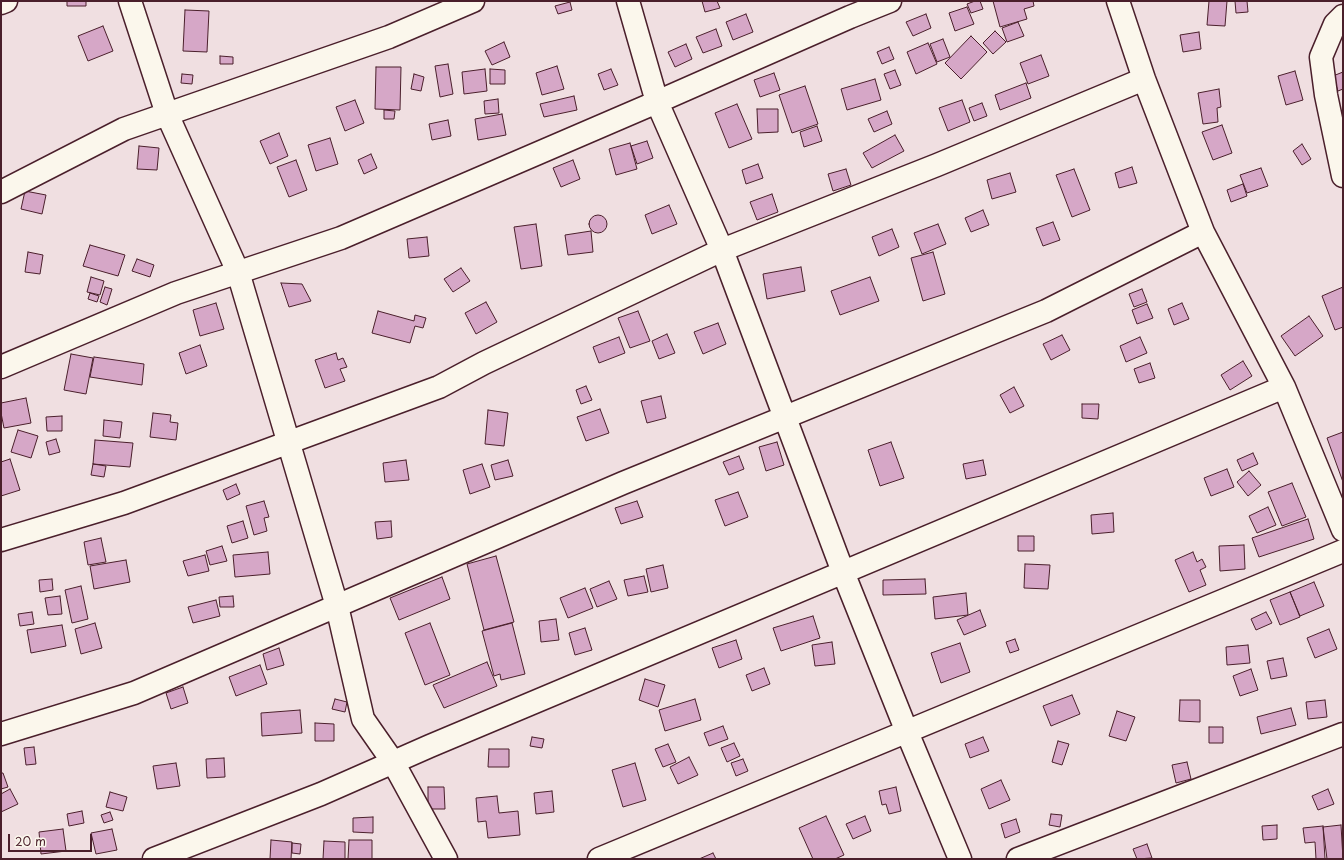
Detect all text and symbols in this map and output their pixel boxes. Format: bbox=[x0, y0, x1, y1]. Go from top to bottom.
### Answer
scale bar bbox=[10, 826, 94, 852]
text: 20 m bbox=[15, 832, 46, 850]

